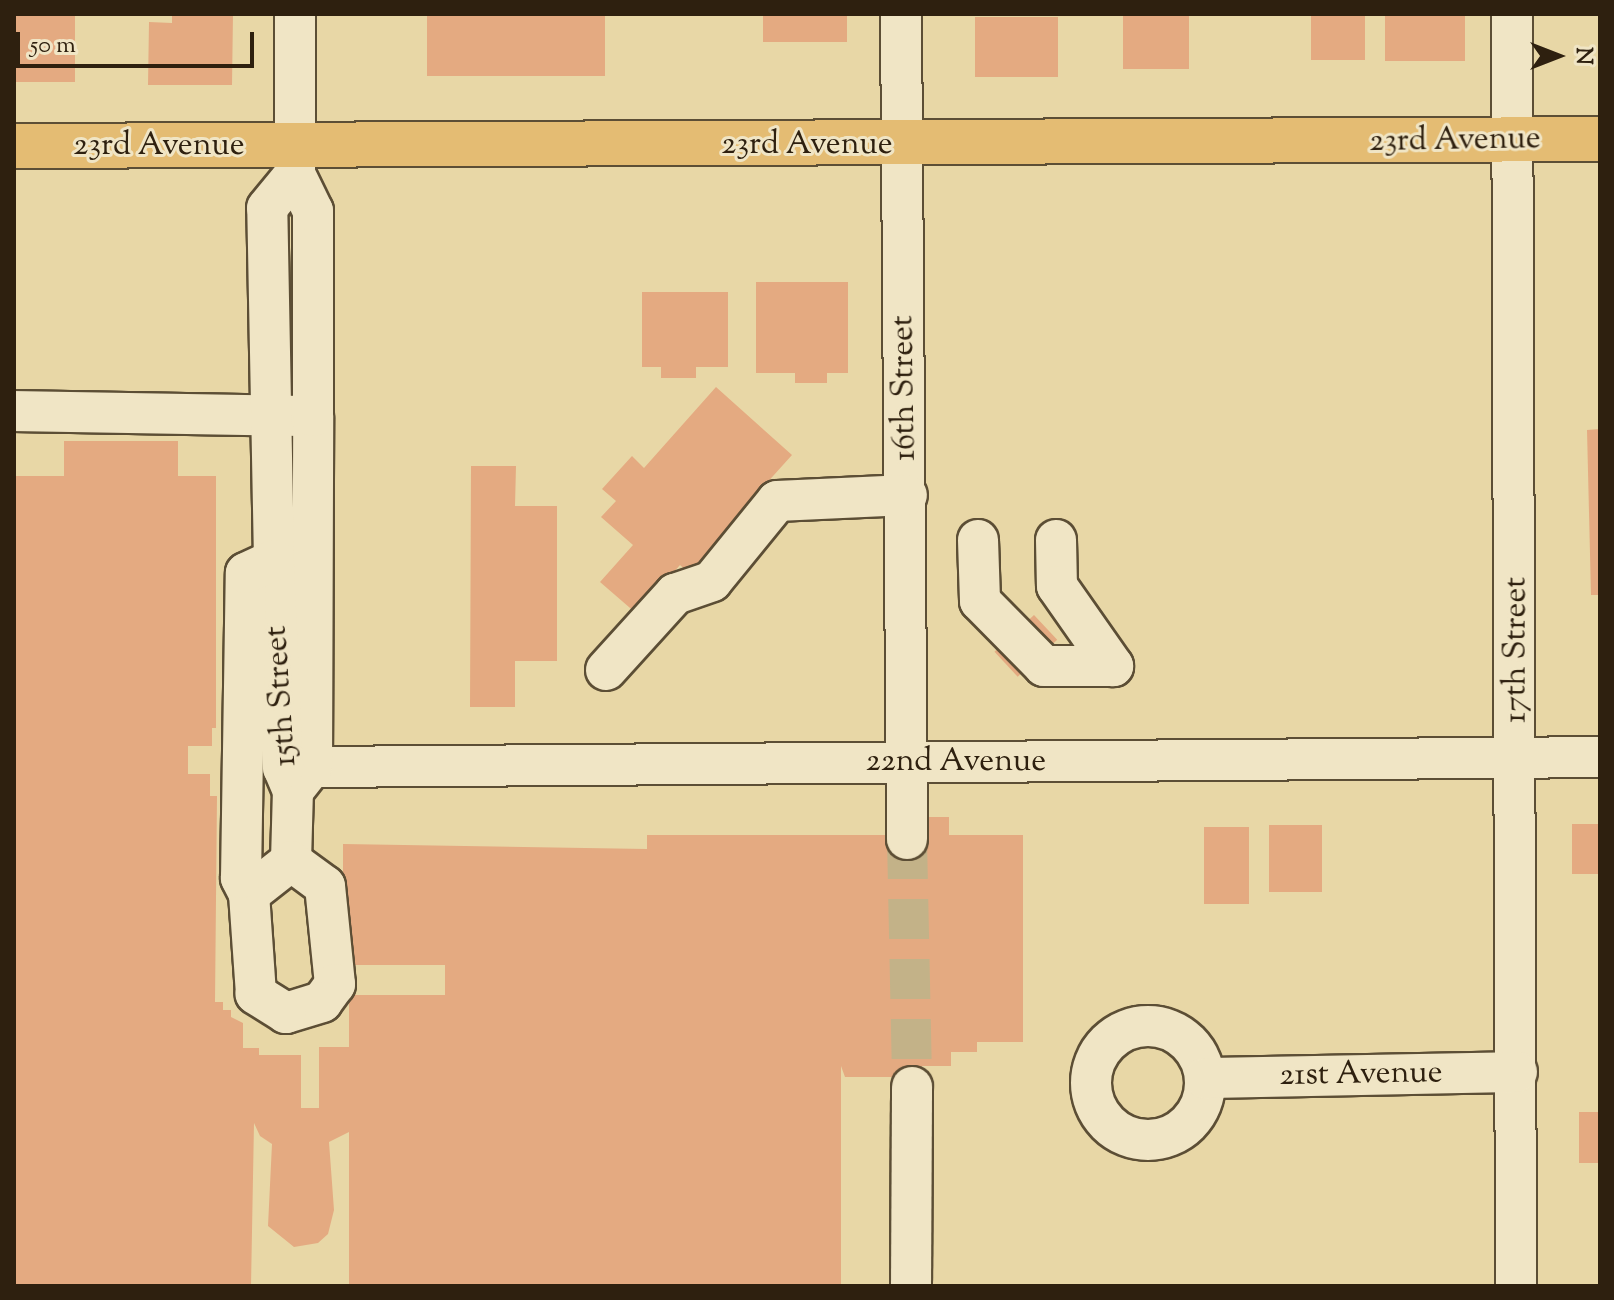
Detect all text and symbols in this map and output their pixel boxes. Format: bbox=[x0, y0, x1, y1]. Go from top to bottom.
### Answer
scale bar bbox=[20, 16, 258, 66]
north arrow bbox=[1518, 16, 1598, 96]
text: 50 m bbox=[30, 29, 76, 63]
text: N bbox=[1566, 47, 1598, 65]
street label: 23rd Avenue bbox=[1369, 120, 1541, 162]
street label: 23rd Avenue bbox=[721, 126, 893, 164]
street label: 23rd Avenue bbox=[73, 127, 245, 165]
street label: 16th Street bbox=[885, 315, 925, 461]
street label: 17th Street bbox=[1498, 577, 1536, 723]
street label: 15th Street bbox=[258, 624, 306, 768]
street label: 22nd Avenue bbox=[866, 743, 1046, 781]
street label: 21st Avenue bbox=[1279, 1054, 1443, 1096]

